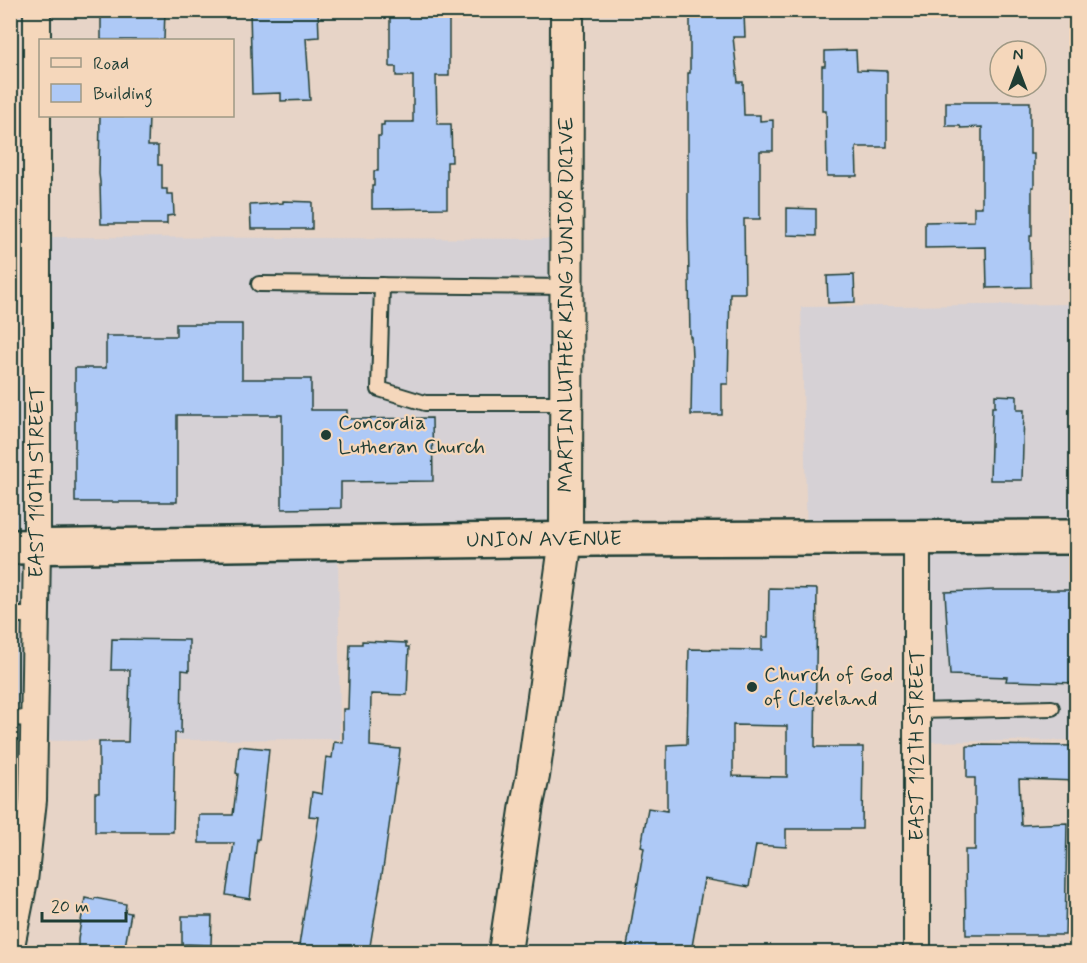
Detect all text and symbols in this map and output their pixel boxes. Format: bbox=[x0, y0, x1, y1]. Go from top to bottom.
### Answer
legend bbox=[39, 39, 234, 117]
north arrow bbox=[988, 39, 1048, 99]
text: N bbox=[1013, 45, 1023, 66]
text: Road bbox=[93, 52, 129, 76]
text: Building bbox=[93, 82, 153, 108]
street label: MARTIN LUTHER KING JUNIOR DRIVE bbox=[552, 116, 581, 493]
street label: EAST 110TH STREET bbox=[23, 386, 51, 578]
place label: Concordia Lutheran Church bbox=[338, 409, 485, 461]
marker: Concordia Lutheran Church bbox=[319, 428, 333, 442]
street label: UNION AVENUE bbox=[466, 525, 622, 555]
street label: EAST 112TH STREET bbox=[903, 649, 931, 841]
place label: Church of God of Cleveland bbox=[764, 661, 893, 713]
marker: Church of God of Cleveland bbox=[745, 680, 759, 694]
scale bar bbox=[42, 885, 126, 923]
text: 20 m bbox=[51, 895, 89, 919]

